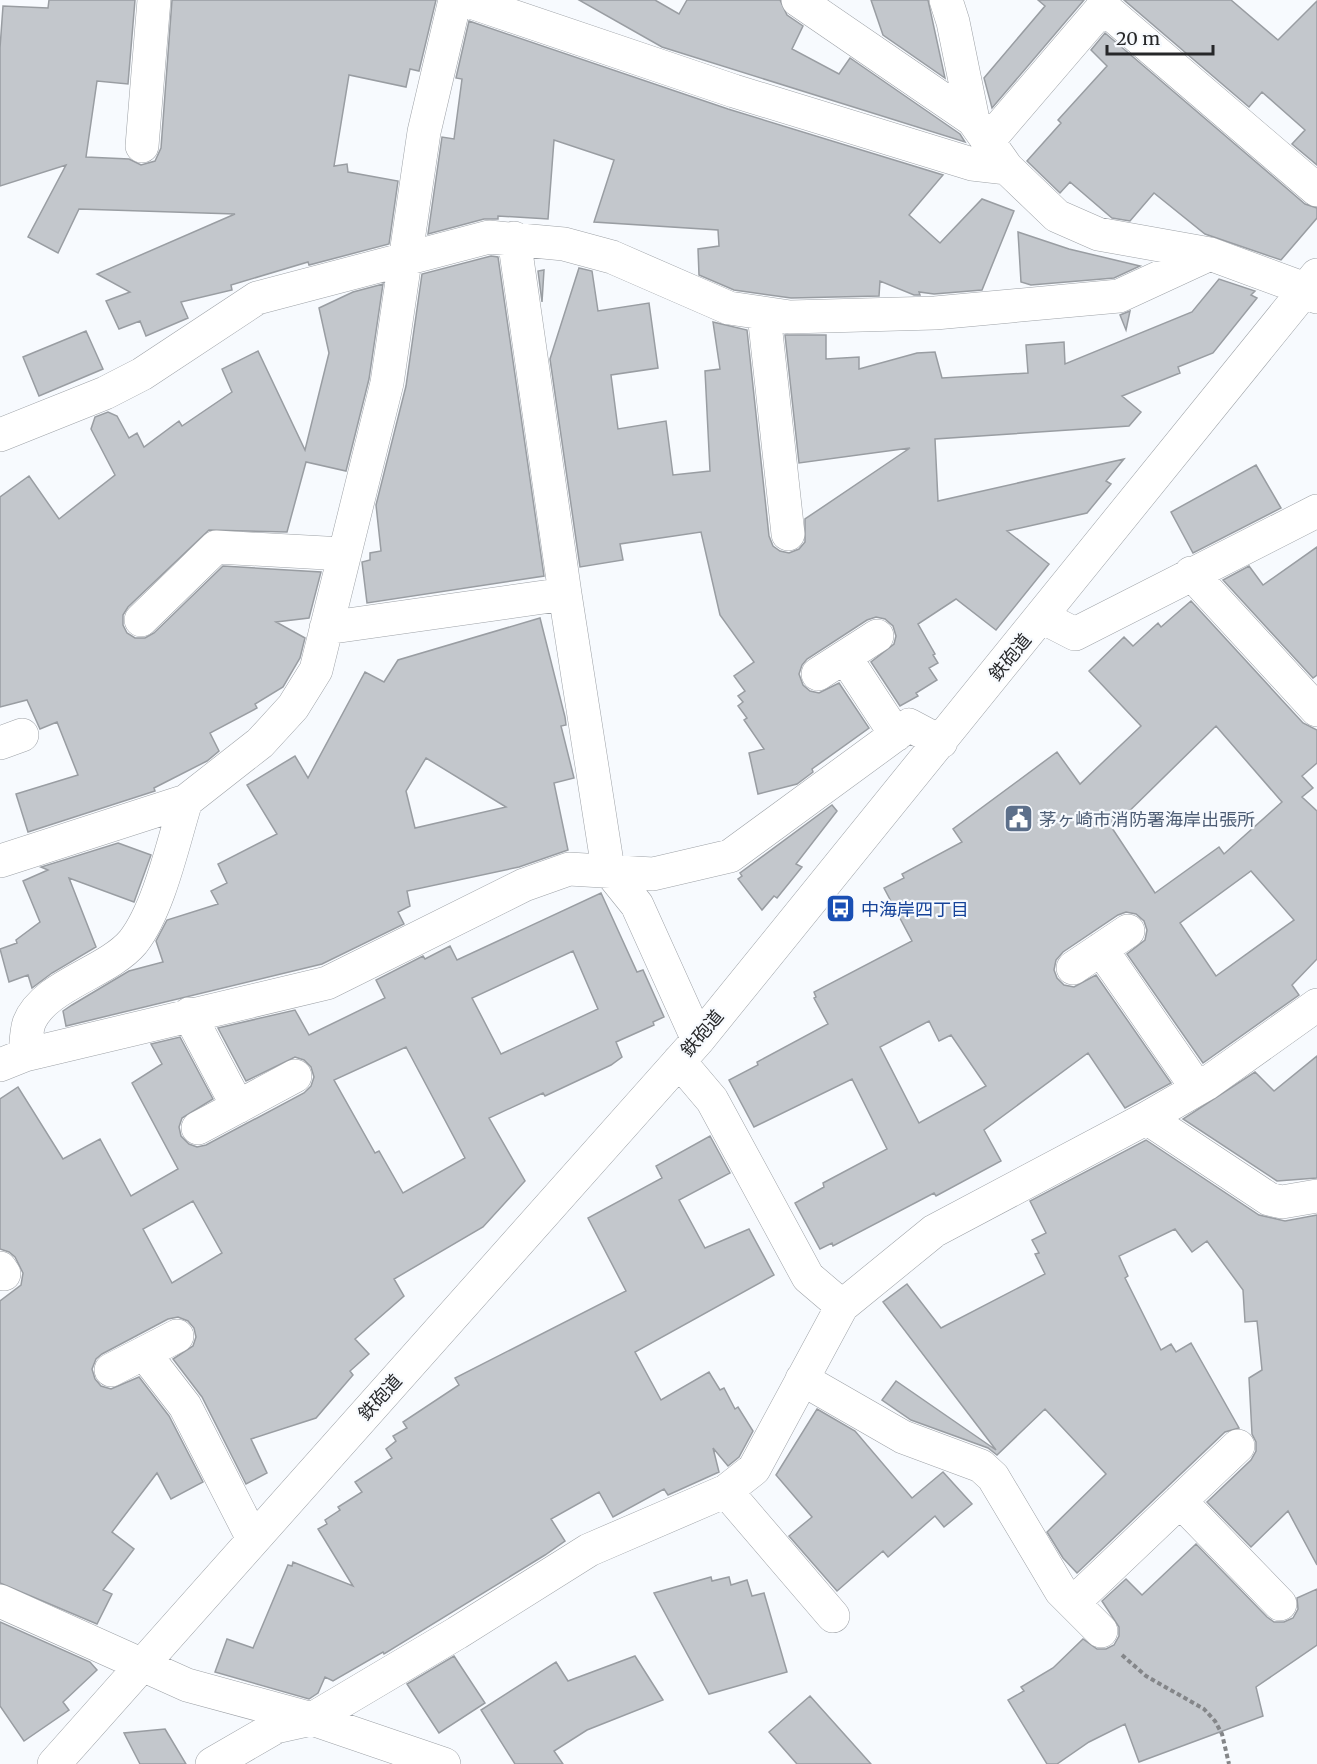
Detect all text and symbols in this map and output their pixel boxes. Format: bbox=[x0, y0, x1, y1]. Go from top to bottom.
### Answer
scale bar bbox=[1107, 18, 1214, 56]
text: 20 m bbox=[1116, 27, 1160, 50]
street label: 鉄砲道 bbox=[984, 629, 1036, 685]
public building icon: 茅ヶ崎市消防署海岸出張所 bbox=[1002, 803, 1034, 835]
place label: 茅ヶ崎市消防署海岸出張所 bbox=[1039, 808, 1255, 831]
bus stop icon: 中海岸四丁目 bbox=[824, 893, 856, 925]
place label: 中海岸四丁目 bbox=[861, 898, 969, 921]
street label: 鉄砲道 bbox=[676, 1005, 728, 1061]
street label: 鉄砲道 bbox=[353, 1369, 407, 1425]

